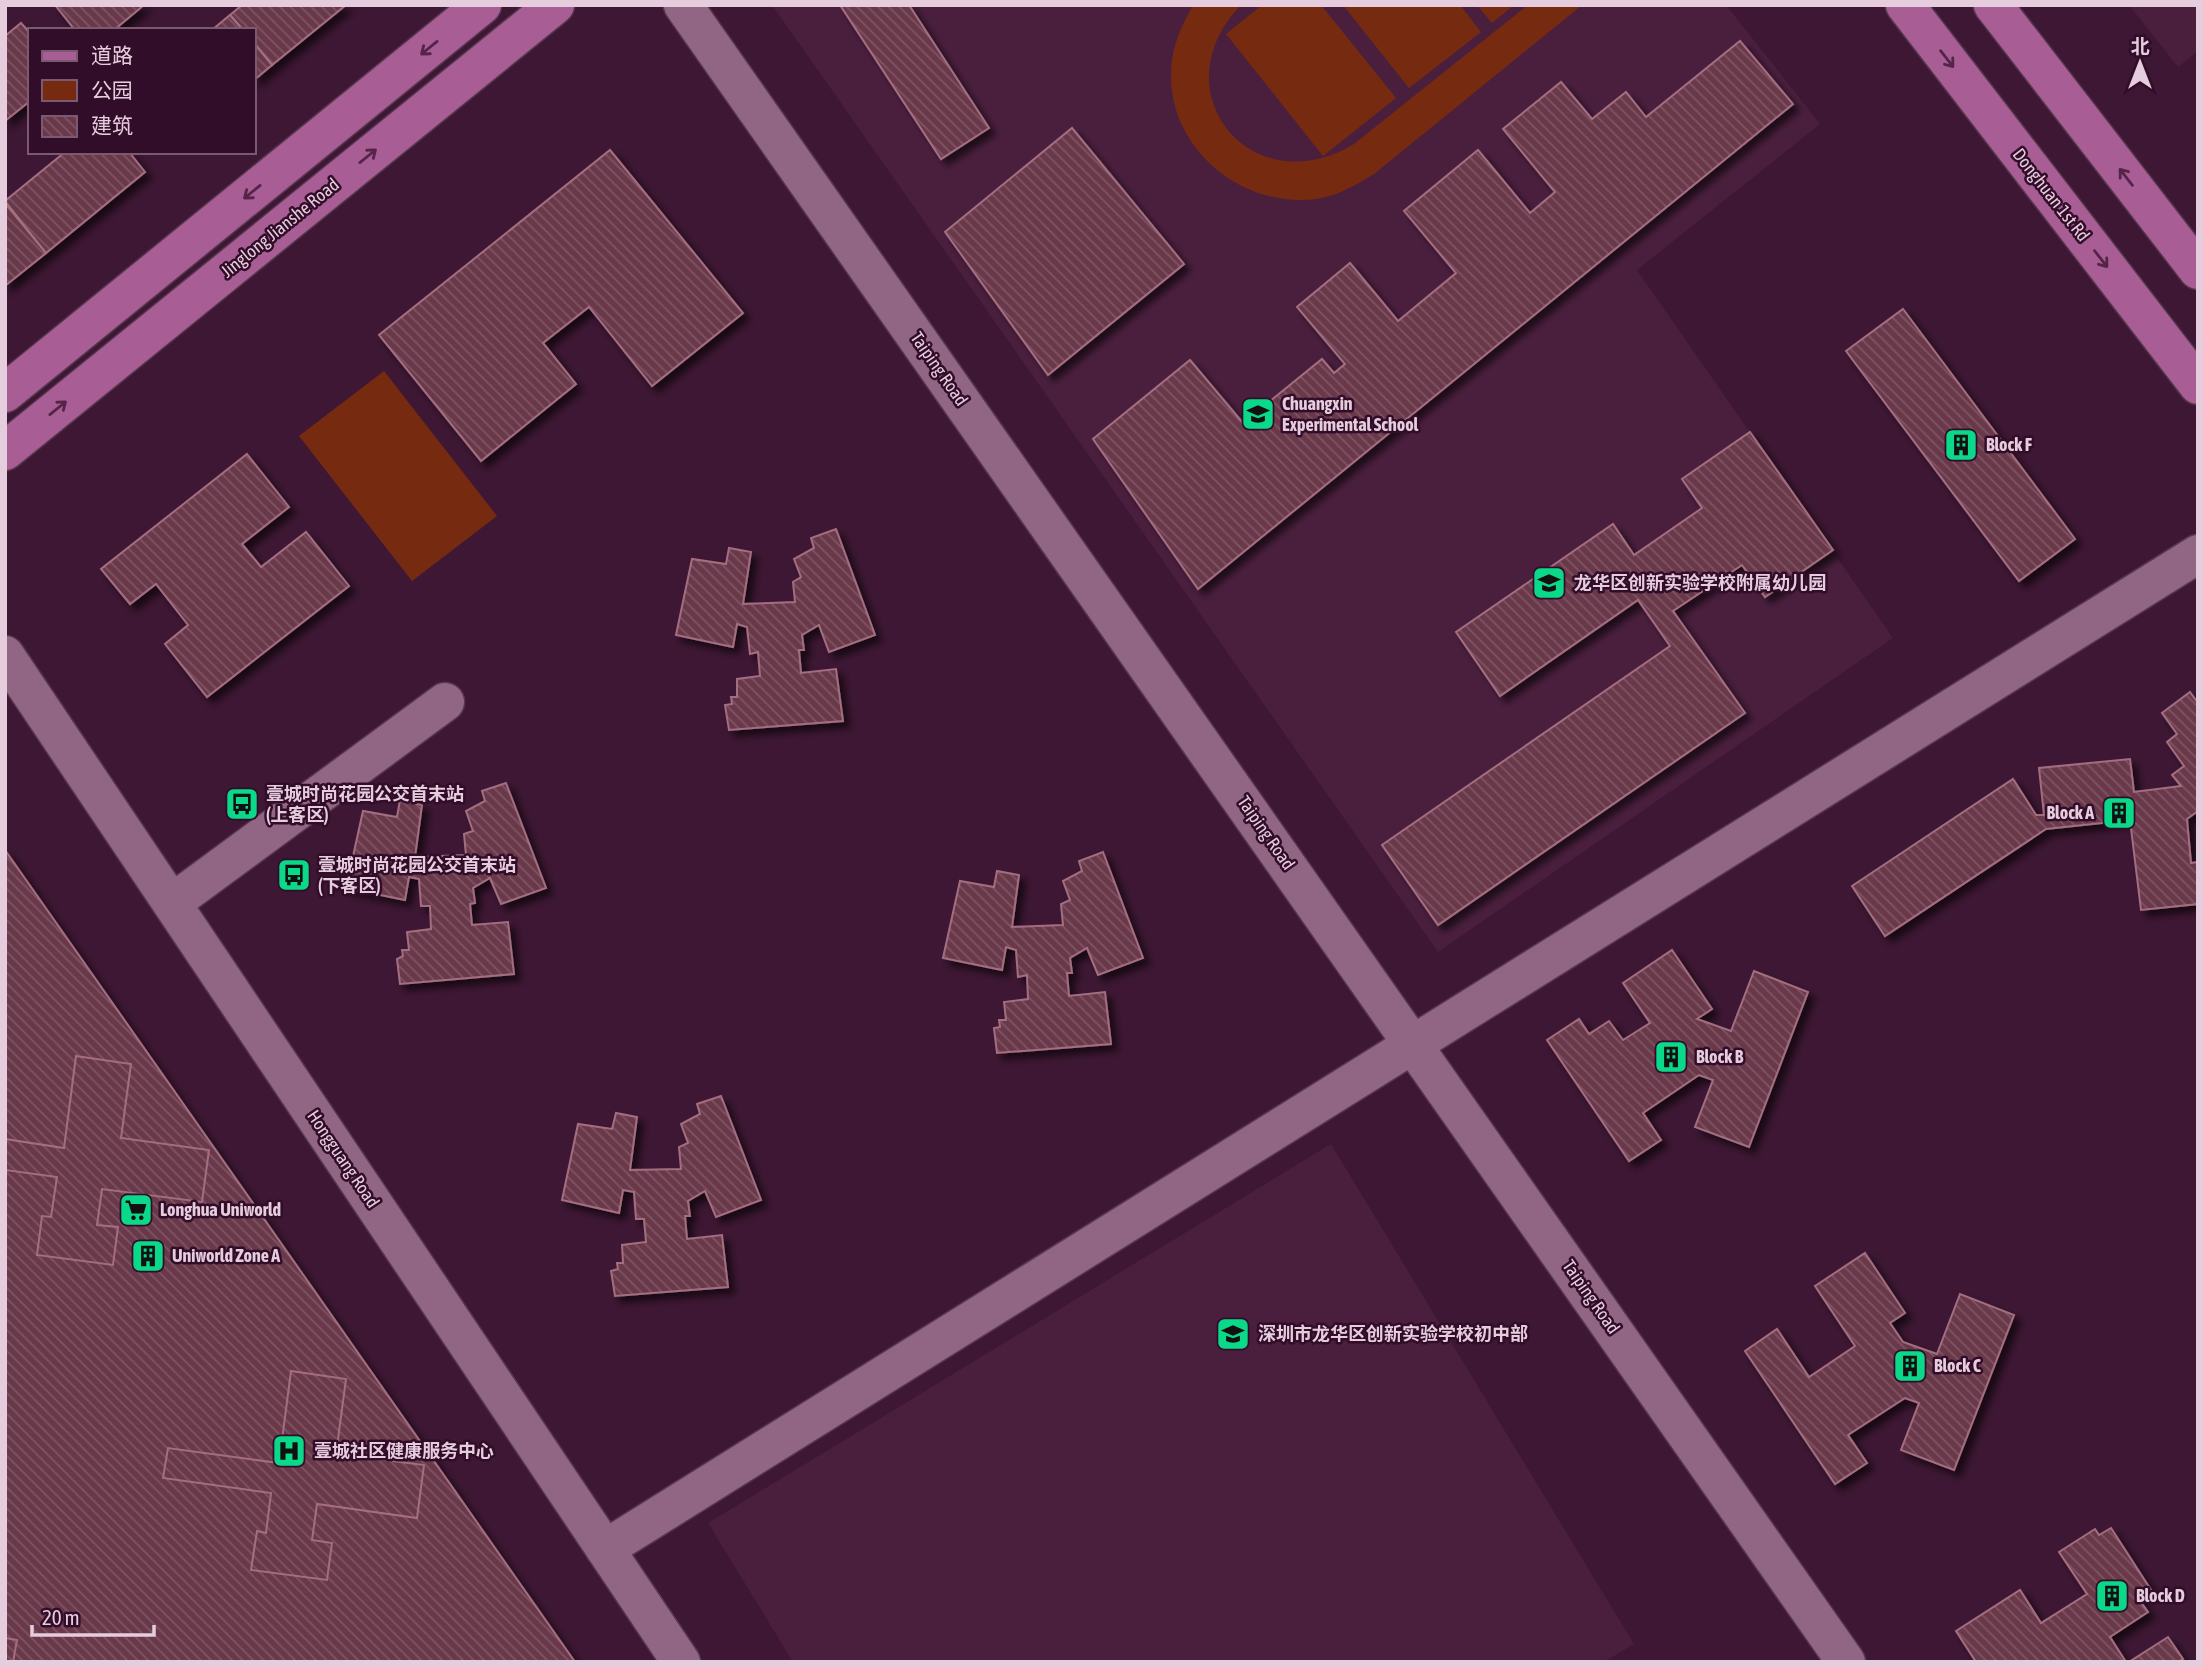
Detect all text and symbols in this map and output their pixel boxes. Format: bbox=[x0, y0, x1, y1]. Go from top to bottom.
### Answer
legend bbox=[28, 28, 256, 154]
north arrow bbox=[2105, 28, 2175, 98]
text: 北 bbox=[2130, 35, 2150, 57]
one-way arrow bbox=[420, 41, 438, 56]
text: 道路 bbox=[91, 43, 133, 67]
one-way arrow bbox=[1939, 50, 1954, 68]
text: 公园 bbox=[91, 78, 133, 102]
text: 建筑 bbox=[91, 113, 133, 137]
street label: Donghuan 1st Rd bbox=[2009, 144, 2094, 245]
one-way arrow bbox=[359, 149, 377, 164]
one-way arrow bbox=[2119, 168, 2134, 187]
street label: Jinglong Jianshe Road bbox=[217, 174, 343, 282]
one-way arrow bbox=[244, 184, 262, 200]
one-way arrow bbox=[2093, 249, 2108, 268]
street label: Taiping Road bbox=[906, 328, 972, 410]
place label: Chuangxin Experimental School bbox=[1282, 393, 1419, 435]
school or university icon: Chuangxin Experimental School bbox=[1239, 395, 1277, 433]
one-way arrow bbox=[49, 400, 67, 415]
building icon: Block F bbox=[1942, 426, 1980, 464]
place label: Block F bbox=[1986, 434, 2032, 455]
school or university icon: 龙华区创新实验学校附属幼儿园 bbox=[1530, 564, 1568, 602]
place label: 龙华区创新实验学校附属幼儿园 bbox=[1574, 572, 1826, 593]
place label: 壹城时尚花园公交首末站 (上客区) bbox=[266, 783, 464, 825]
bus stop icon: 壹城时尚花园公交首末站 (上客区) bbox=[223, 785, 261, 823]
street label: Taiping Road bbox=[1233, 792, 1299, 874]
building icon: Block A bbox=[2100, 794, 2138, 832]
place label: Block A bbox=[2047, 802, 2094, 823]
place label: 壹城时尚花园公交首末站 (下客区) bbox=[318, 854, 516, 896]
bus stop icon: 壹城时尚花园公交首末站 (下客区) bbox=[275, 856, 313, 894]
building icon: Block B bbox=[1652, 1038, 1690, 1076]
place label: Block B bbox=[1696, 1046, 1744, 1067]
street label: Hongguang Road bbox=[303, 1106, 384, 1211]
supermarket icon: Longhua Uniworld bbox=[117, 1191, 155, 1229]
place label: Longhua Uniworld bbox=[160, 1199, 281, 1220]
building icon: Uniworld Zone A bbox=[129, 1237, 167, 1275]
place label: Uniworld Zone A bbox=[172, 1245, 280, 1266]
street label: Taiping Road bbox=[1558, 1256, 1624, 1338]
school or university icon: 深圳市龙华区创新实验学校初中部 bbox=[1214, 1315, 1252, 1353]
place label: 深圳市龙华区创新实验学校初中部 bbox=[1258, 1323, 1528, 1344]
building icon: Block C bbox=[1891, 1347, 1929, 1385]
place label: Block C bbox=[1934, 1355, 1981, 1376]
hospital icon: 壹城社区健康服务中心 bbox=[270, 1432, 308, 1470]
place label: 壹城社区健康服务中心 bbox=[314, 1440, 494, 1461]
building icon: Block D bbox=[2093, 1577, 2131, 1615]
place label: Block D bbox=[2136, 1585, 2185, 1606]
scale bar bbox=[32, 1594, 154, 1638]
text: 20 m bbox=[42, 1605, 80, 1629]

